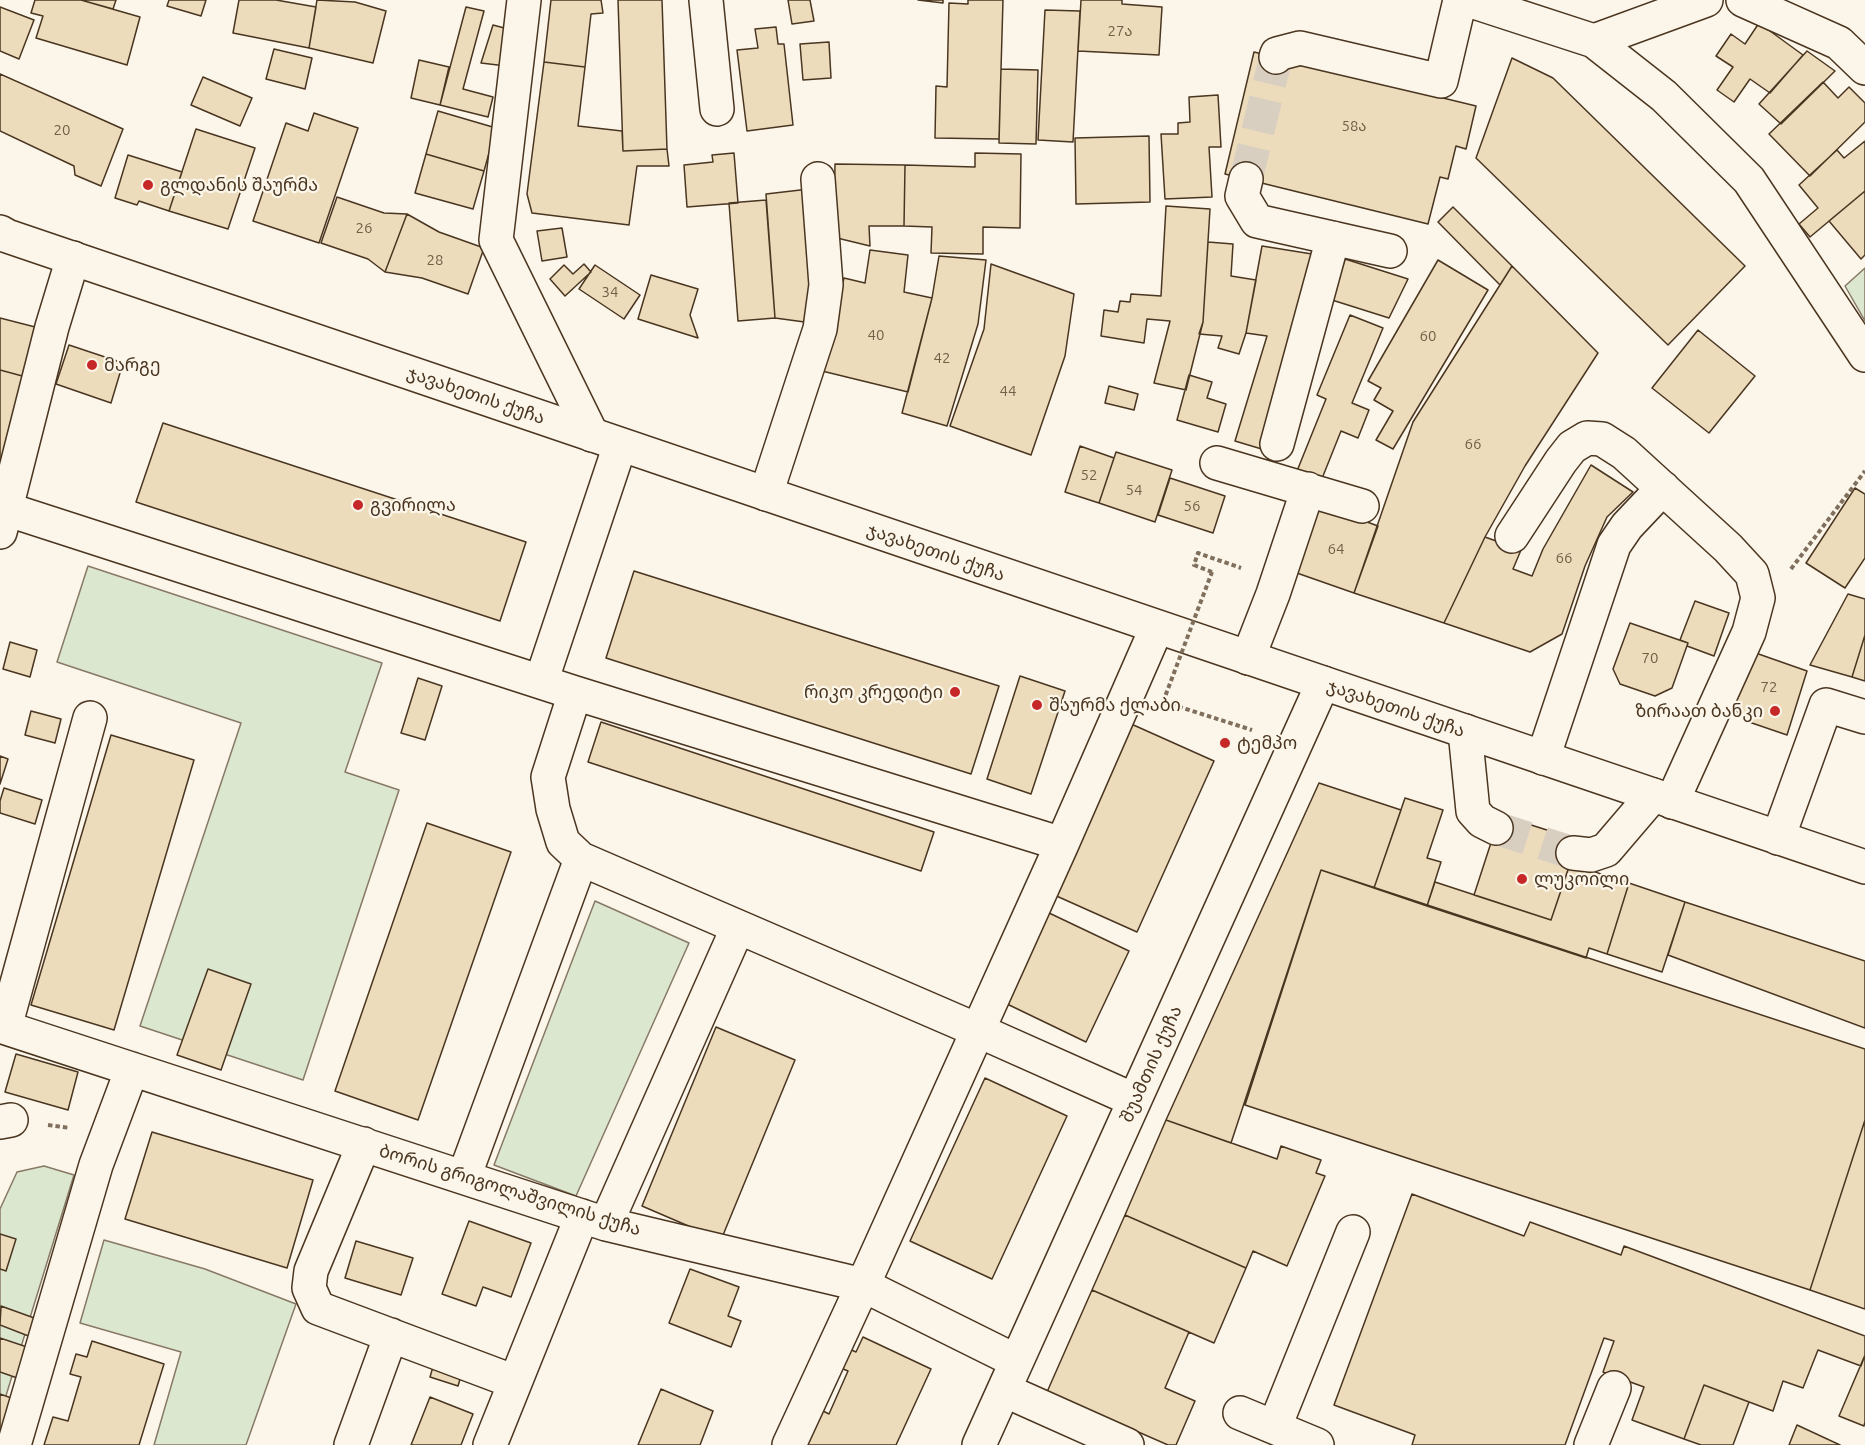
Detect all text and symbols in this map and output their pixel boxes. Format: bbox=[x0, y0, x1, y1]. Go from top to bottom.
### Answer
house number: 27ა bbox=[1107, 22, 1133, 40]
house number: 58ა bbox=[1341, 117, 1367, 135]
house number: 20 bbox=[54, 121, 70, 139]
place label: გლდანის შაურმა bbox=[160, 174, 318, 196]
marker: გლდანის შაურმა bbox=[141, 178, 155, 192]
house number: 26 bbox=[356, 219, 372, 237]
house number: 28 bbox=[427, 251, 443, 269]
house number: 34 bbox=[602, 283, 618, 301]
house number: 40 bbox=[868, 326, 884, 344]
house number: 60 bbox=[1420, 327, 1436, 345]
house number: 42 bbox=[934, 349, 950, 367]
place label: მარგე bbox=[104, 354, 161, 376]
marker: მარგე bbox=[85, 358, 99, 372]
street label: ჯავახეთის ქუჩა bbox=[404, 361, 548, 429]
house number: 44 bbox=[1000, 382, 1016, 400]
house number: 66 bbox=[1465, 435, 1481, 453]
house number: 52 bbox=[1081, 466, 1097, 484]
house number: 54 bbox=[1126, 481, 1142, 499]
place label: გვირილა bbox=[370, 494, 456, 516]
house number: 56 bbox=[1184, 497, 1200, 515]
marker: გვირილა bbox=[351, 498, 365, 512]
street label: ჯავახეთის ქუჩა bbox=[864, 518, 1008, 586]
house number: 64 bbox=[1328, 540, 1344, 558]
house number: 66 bbox=[1556, 549, 1572, 567]
house number: 70 bbox=[1642, 649, 1658, 667]
street label: ჯავახეთის ქუჩა bbox=[1324, 674, 1468, 742]
house number: 72 bbox=[1761, 678, 1777, 696]
place label: რიკო კრედიტი bbox=[804, 681, 943, 703]
marker: რიკო კრედიტი bbox=[948, 685, 962, 699]
place label: შაურმა ქლაბი bbox=[1049, 694, 1181, 716]
marker: შაურმა ქლაბი bbox=[1030, 698, 1044, 712]
place label: ზირაათ ბანკი bbox=[1635, 700, 1763, 722]
marker: ზირაათ ბანკი bbox=[1768, 704, 1782, 718]
place label: ტემპო bbox=[1237, 732, 1297, 754]
marker: ტემპო bbox=[1218, 736, 1232, 750]
place label: ლუკოილი bbox=[1534, 868, 1629, 890]
marker: ლუკოილი bbox=[1515, 872, 1529, 886]
street label: შუამთის ქუჩა bbox=[1116, 1002, 1186, 1126]
street label: ბორის გრიგოლაშვილის ქუჩა bbox=[377, 1140, 643, 1240]

